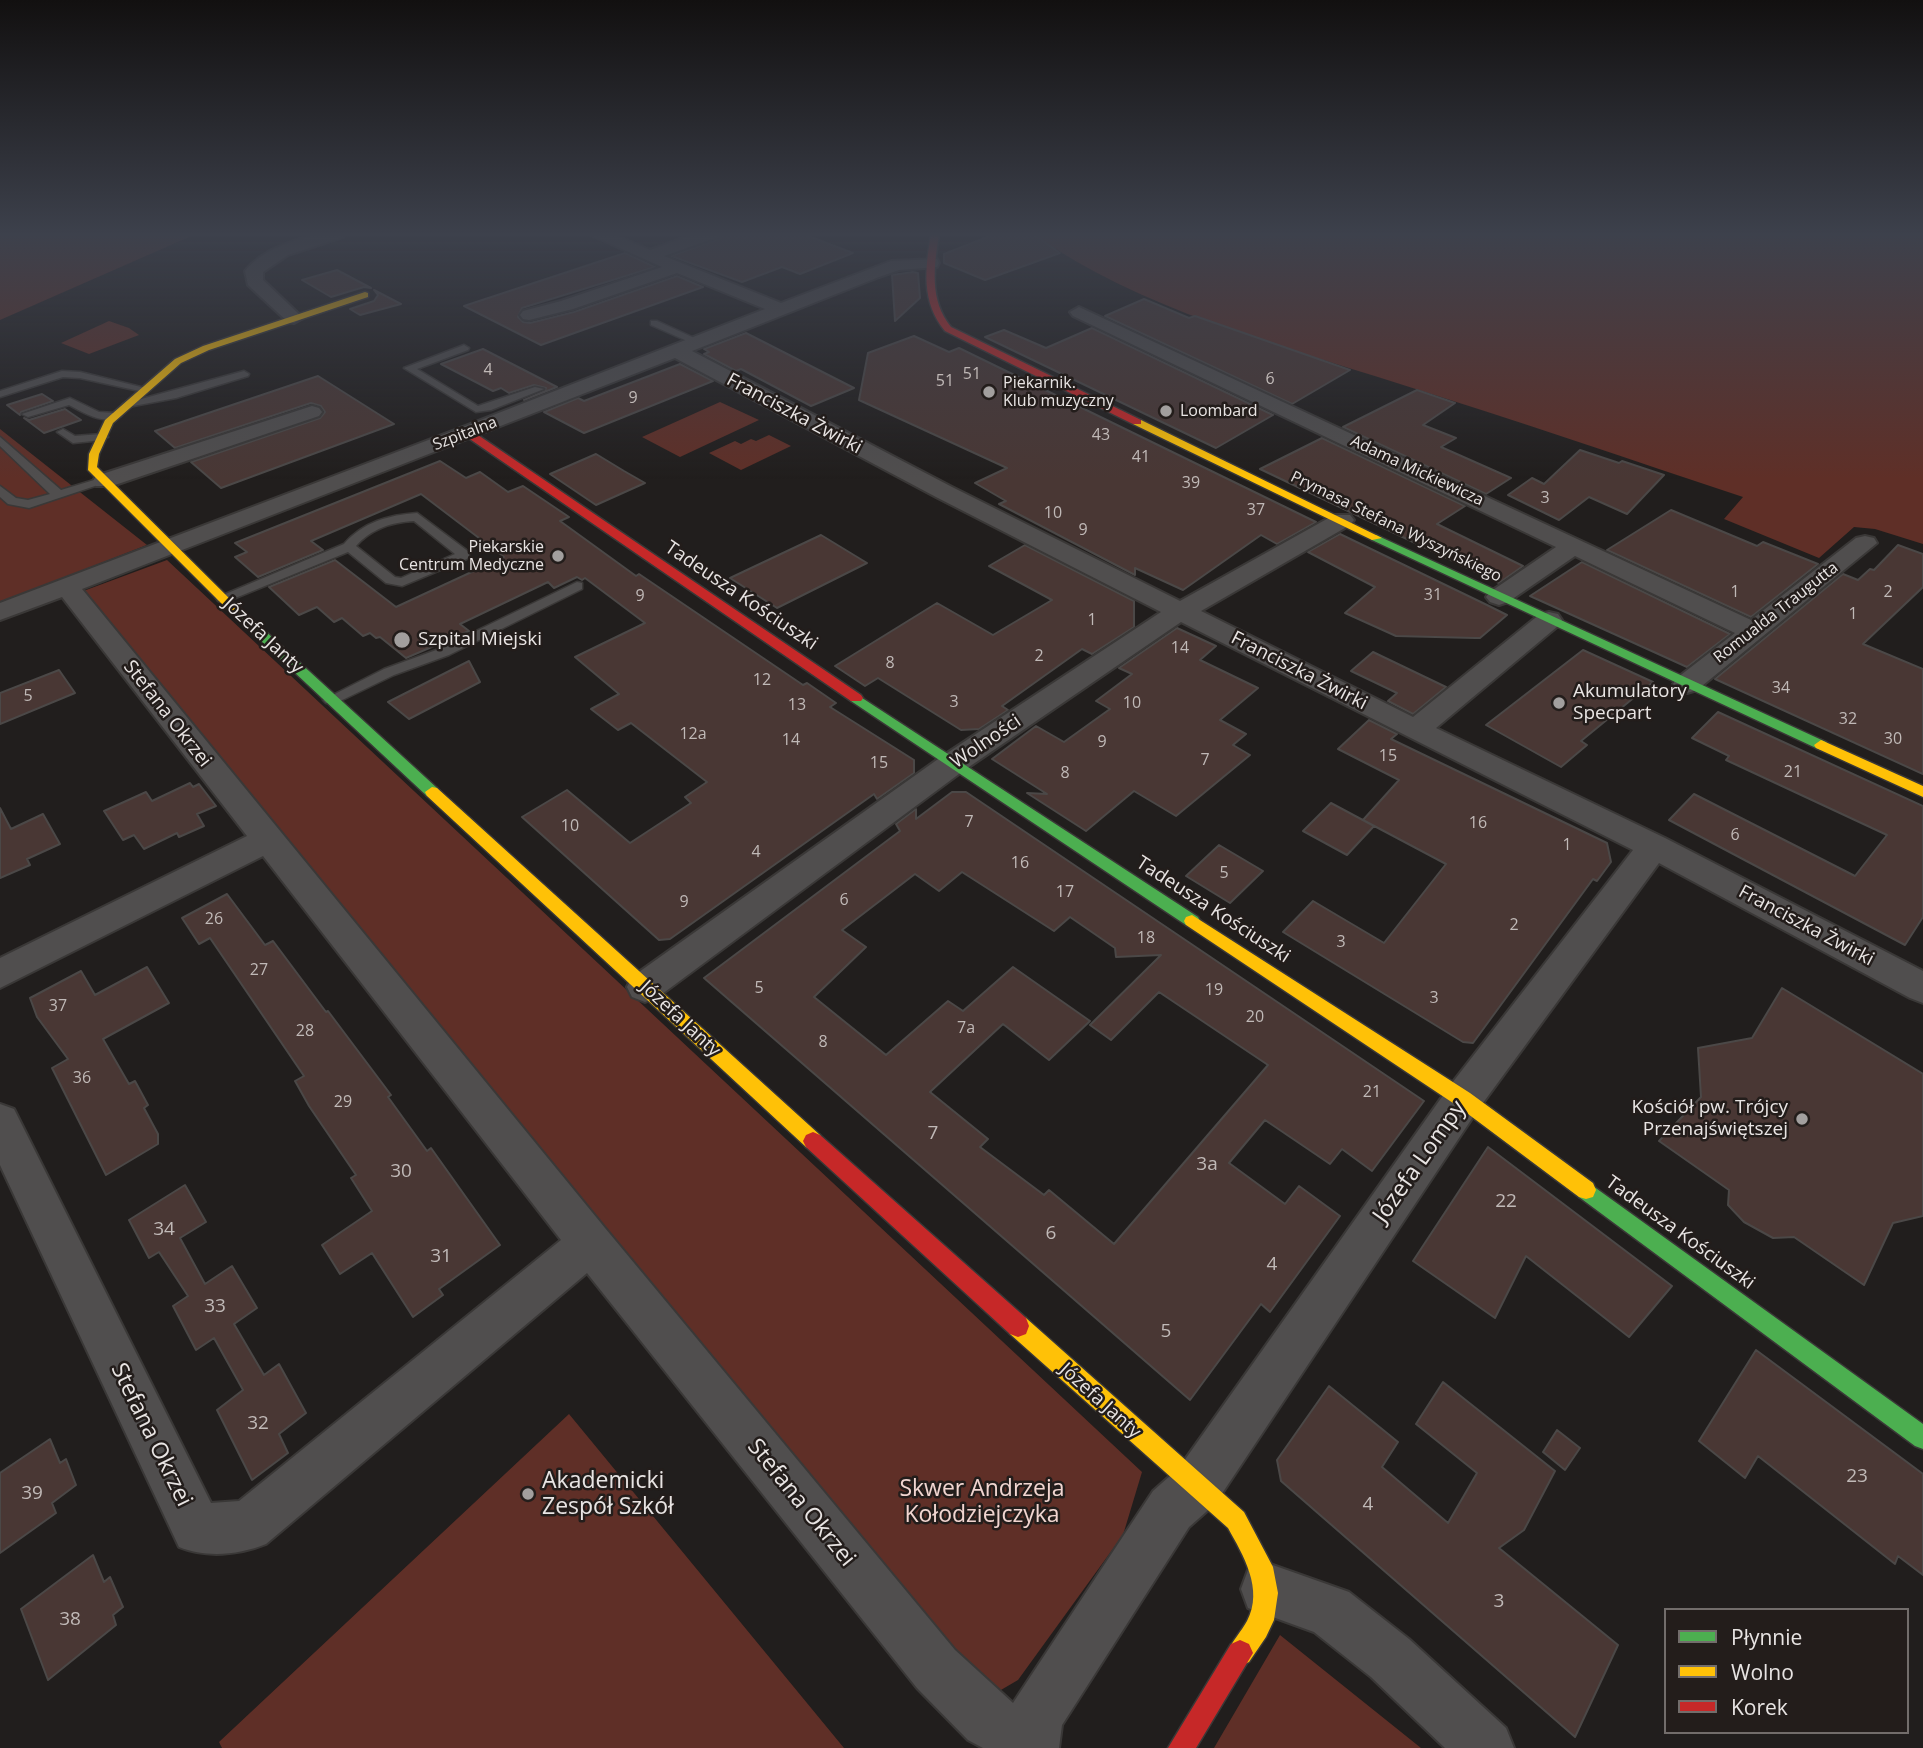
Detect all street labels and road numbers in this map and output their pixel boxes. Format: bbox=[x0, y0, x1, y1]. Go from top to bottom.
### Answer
street label: Franciszka Żwirki bbox=[722, 369, 866, 459]
street label: Szpitalna bbox=[430, 413, 500, 455]
street label: Adama Mickiewicza bbox=[1347, 432, 1487, 510]
street label: Prymasa Stefana Wyszyńskiego bbox=[1287, 467, 1505, 587]
street label: Tadeusza Kościuszki bbox=[660, 537, 822, 655]
street label: Romualda Traugutta bbox=[1710, 558, 1842, 668]
street label: Józefa Janty bbox=[218, 593, 308, 679]
street label: Franciszka Żwirki bbox=[1227, 627, 1371, 715]
street label: Stefana Okrzei bbox=[118, 656, 216, 772]
street label: Wolności bbox=[947, 710, 1025, 774]
street label: Tadeusza Kościuszki bbox=[1132, 852, 1294, 968]
street label: Franciszka Żwirki bbox=[1734, 881, 1878, 971]
street label: Józefa Janty bbox=[635, 976, 725, 1062]
street label: Józefa Lompy bbox=[1368, 1096, 1472, 1228]
street label: Tadeusza Kościuszki bbox=[1601, 1171, 1759, 1295]
street label: Stefana Okrzei bbox=[104, 1359, 198, 1511]
street label: Józefa Janty bbox=[1055, 1359, 1145, 1443]
street label: Stefana Okrzei bbox=[741, 1434, 861, 1572]

